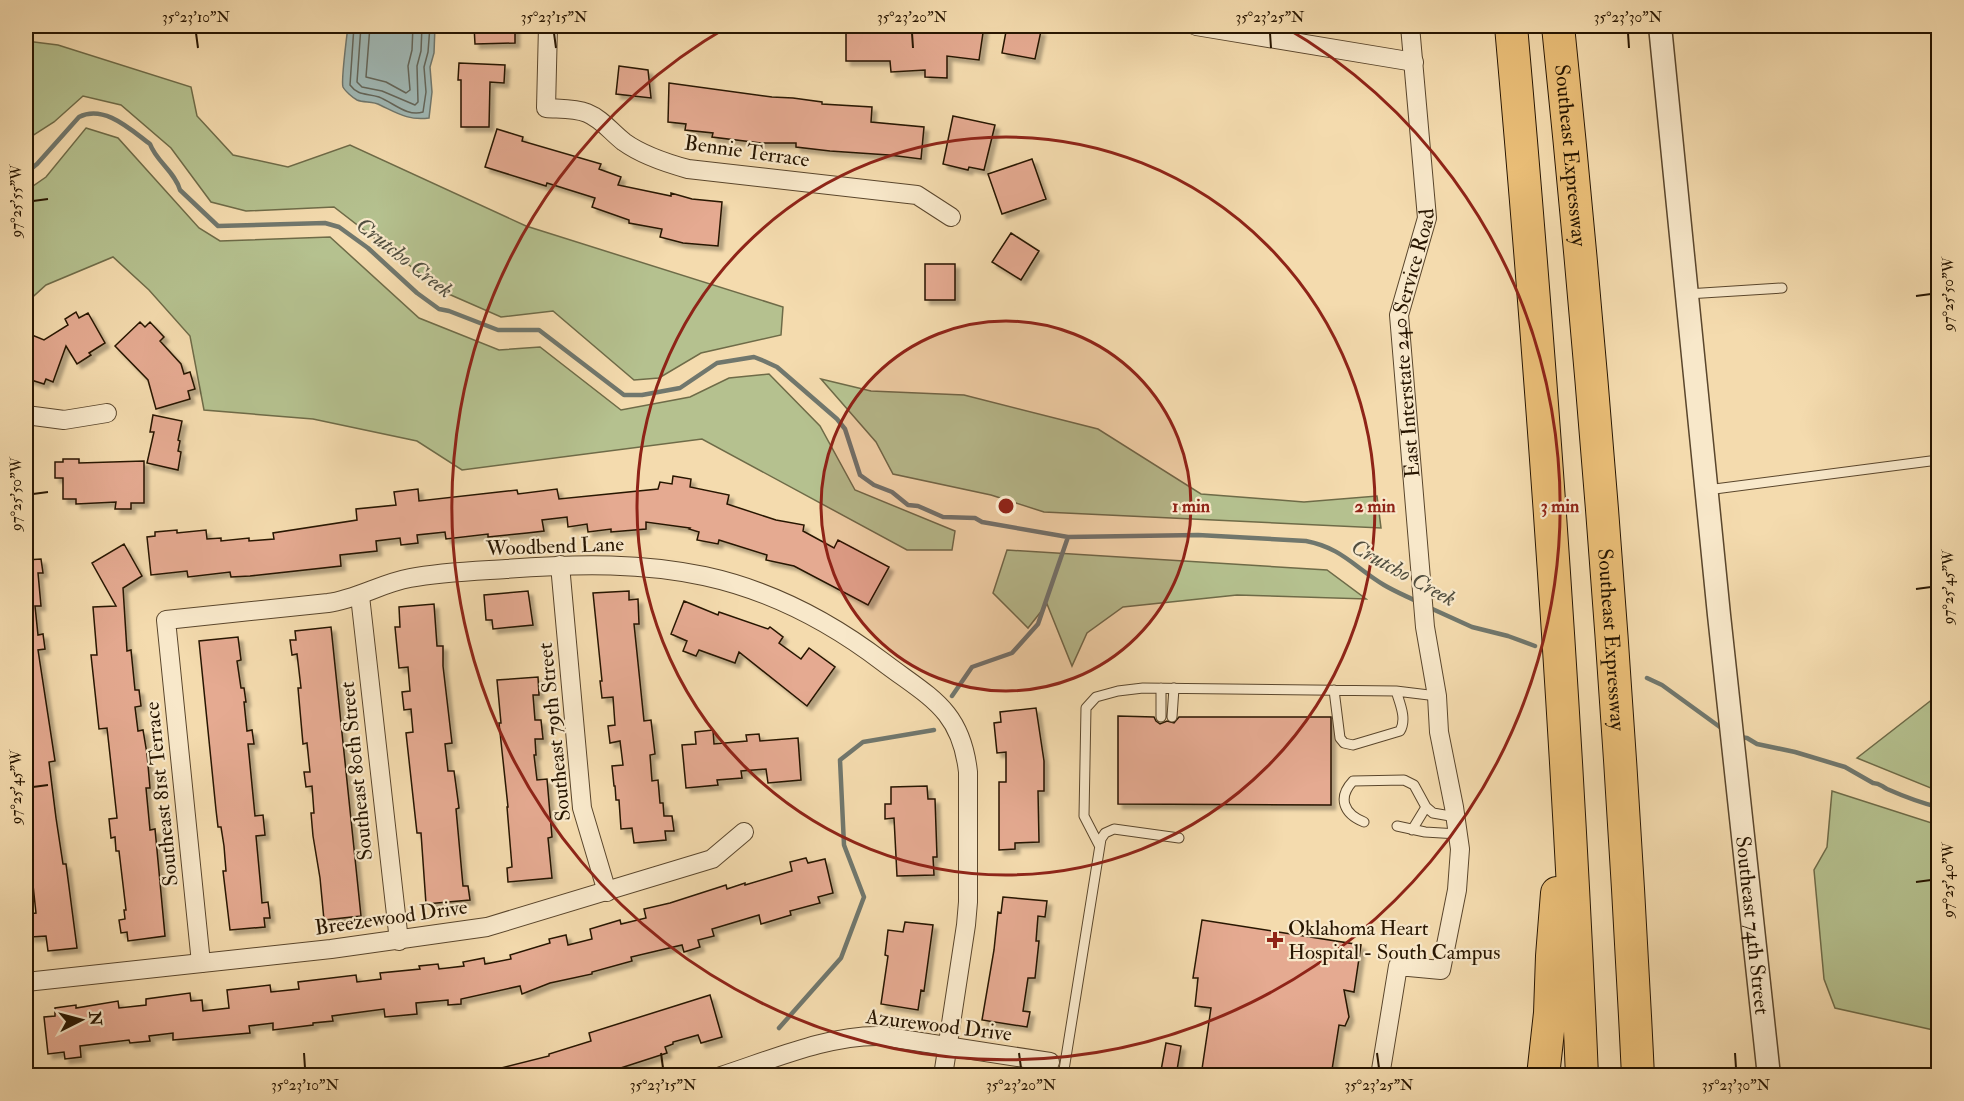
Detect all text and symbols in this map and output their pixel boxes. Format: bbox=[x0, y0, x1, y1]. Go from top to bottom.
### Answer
text: 35°23'10"N bbox=[162, 8, 230, 27]
text: 35°23'15"N bbox=[521, 8, 588, 27]
text: 35°23'20"N bbox=[877, 8, 948, 27]
text: 35°23'25"N bbox=[1236, 8, 1305, 27]
text: 35°23'30"N bbox=[1594, 8, 1663, 27]
street label: Southeast Expressway bbox=[1548, 63, 1593, 248]
street label: Bennie Terrace bbox=[683, 129, 811, 174]
text: 97°25'55"W bbox=[7, 164, 26, 238]
street label: East Interstate 240 Service Road bbox=[1386, 207, 1441, 479]
water label: Crutcho Creek bbox=[350, 211, 459, 304]
text: 97°25'50"W bbox=[1939, 256, 1958, 332]
text: 97°25'50"W bbox=[7, 456, 26, 532]
text: 1 min bbox=[1172, 495, 1211, 518]
text: 2 min bbox=[1355, 495, 1396, 518]
text: 3 min bbox=[1541, 495, 1580, 518]
centre of rings bbox=[996, 496, 1016, 516]
street label: Woodbend Lane bbox=[485, 531, 625, 562]
water label: Crutcho Creek bbox=[1346, 533, 1461, 613]
street label: Southeast Expressway bbox=[1591, 547, 1631, 733]
text: 97°25'45"W bbox=[1939, 549, 1958, 625]
street label: Southeast 79th Street bbox=[532, 641, 577, 823]
street label: Southeast 80th Street bbox=[334, 680, 379, 862]
street label: Southeast 81st Terrace bbox=[138, 700, 185, 887]
text: 97°25'45"W bbox=[7, 749, 26, 825]
street label: Southeast 74th Street bbox=[1729, 835, 1775, 1016]
text: 97°25'40"W bbox=[1939, 842, 1958, 919]
street label: Breezewood Drive bbox=[313, 893, 469, 942]
place label: Oklahoma Heart Hospital - South Campus bbox=[1288, 915, 1500, 966]
marker: Oklahoma Heart Hospital - South Campus bbox=[1266, 931, 1284, 949]
north arrow bbox=[51, 990, 111, 1050]
street label: Azurewood Drive bbox=[863, 1003, 1014, 1048]
text: N bbox=[84, 1009, 106, 1027]
text: 35°23'10"N bbox=[271, 1076, 339, 1095]
text: 35°23'15"N bbox=[630, 1076, 697, 1095]
text: 35°23'20"N bbox=[986, 1076, 1057, 1095]
text: 35°23'25"N bbox=[1345, 1076, 1414, 1095]
text: 35°23'30"N bbox=[1702, 1076, 1771, 1095]

